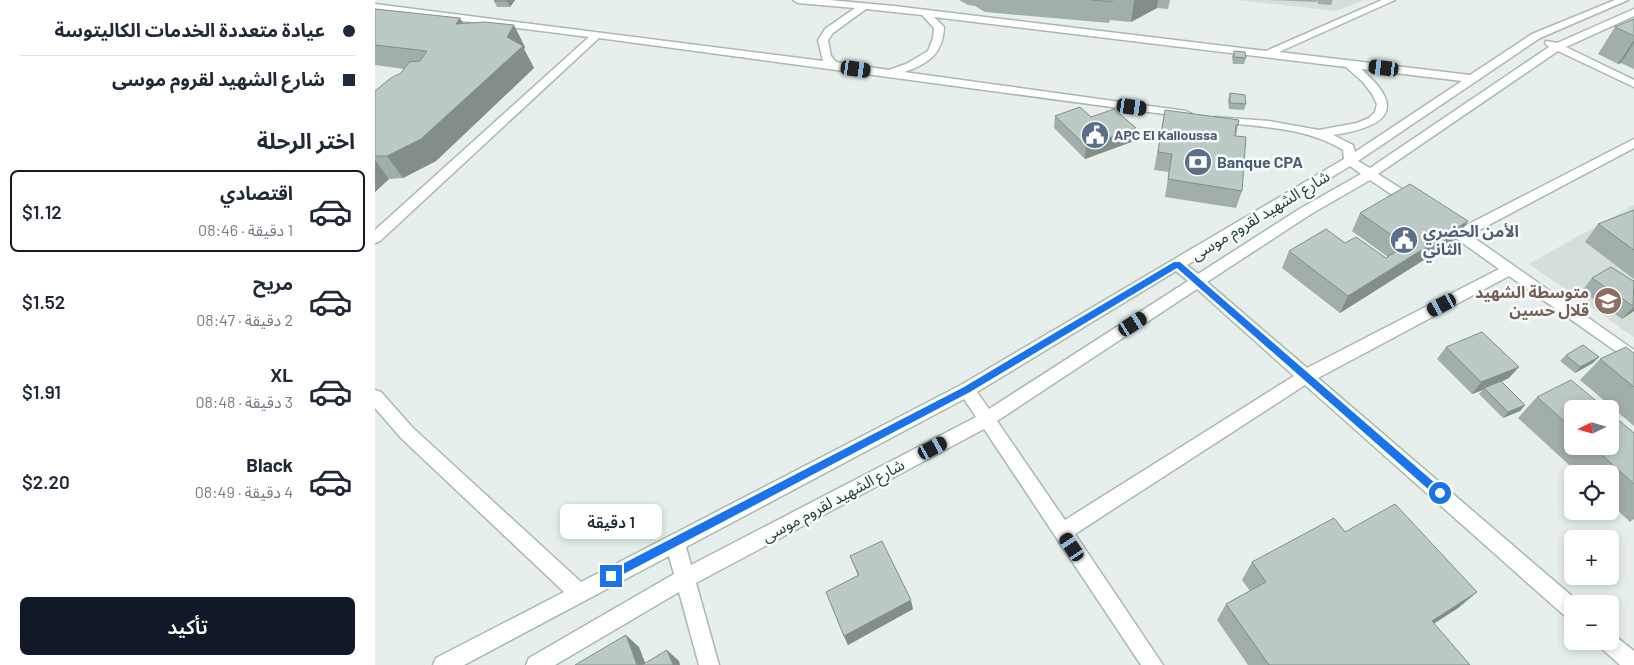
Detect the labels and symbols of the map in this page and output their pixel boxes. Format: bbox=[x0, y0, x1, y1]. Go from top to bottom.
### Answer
car bbox=[840, 59, 871, 79]
car bbox=[1368, 59, 1399, 77]
car bbox=[1116, 97, 1147, 117]
public building icon: APC El Kalioussa bbox=[1080, 120, 1110, 150]
place label: APC El Kalioussa bbox=[1114, 126, 1217, 143]
bank icon: Banque CPA bbox=[1183, 147, 1213, 177]
place label: Banque CPA bbox=[1217, 152, 1303, 171]
street label: شارع الشهيد لقروم موسى bbox=[1187, 166, 1335, 267]
place label: الأمن الحضري الثاني bbox=[1423, 221, 1519, 263]
public building icon: الأمن الحضري الثاني bbox=[1389, 225, 1419, 255]
place label: متوسطة الشهيد قلال حسين bbox=[1475, 282, 1589, 320]
school or university icon: متوسطة الشهيد قلال حسين bbox=[1593, 286, 1623, 316]
car bbox=[1425, 291, 1458, 319]
car bbox=[1116, 310, 1149, 338]
north arrow bbox=[1564, 400, 1619, 455]
car bbox=[916, 434, 949, 462]
street label: شارع الشهيد لقروم موسى bbox=[758, 454, 909, 549]
route start bbox=[1429, 482, 1451, 504]
callout: 1 دقيقة bbox=[560, 504, 662, 538]
car bbox=[1057, 530, 1086, 564]
route end bbox=[600, 565, 622, 587]

